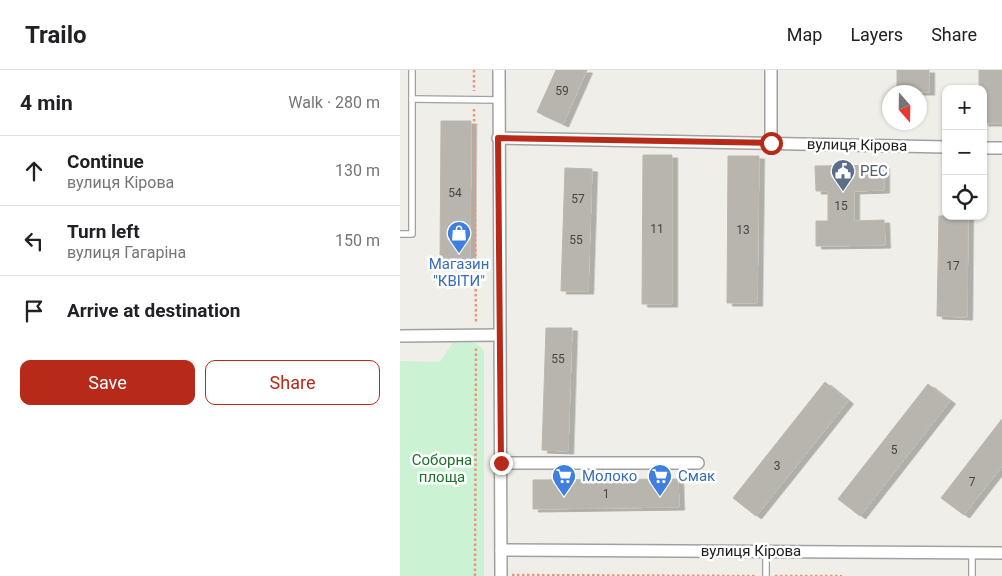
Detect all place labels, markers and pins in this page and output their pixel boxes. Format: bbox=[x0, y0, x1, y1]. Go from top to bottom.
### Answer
public building icon: РЕС bbox=[830, 158, 856, 192]
place label: РЕС bbox=[860, 162, 888, 180]
shop icon: Магазин "КВІТИ" bbox=[446, 220, 472, 254]
place label: Магазин "КВІТИ" bbox=[429, 255, 489, 290]
supermarket icon: Молоко bbox=[551, 463, 577, 497]
supermarket icon: Смак bbox=[647, 463, 673, 497]
place label: Молоко bbox=[582, 467, 637, 485]
place label: Смак bbox=[678, 467, 715, 485]

